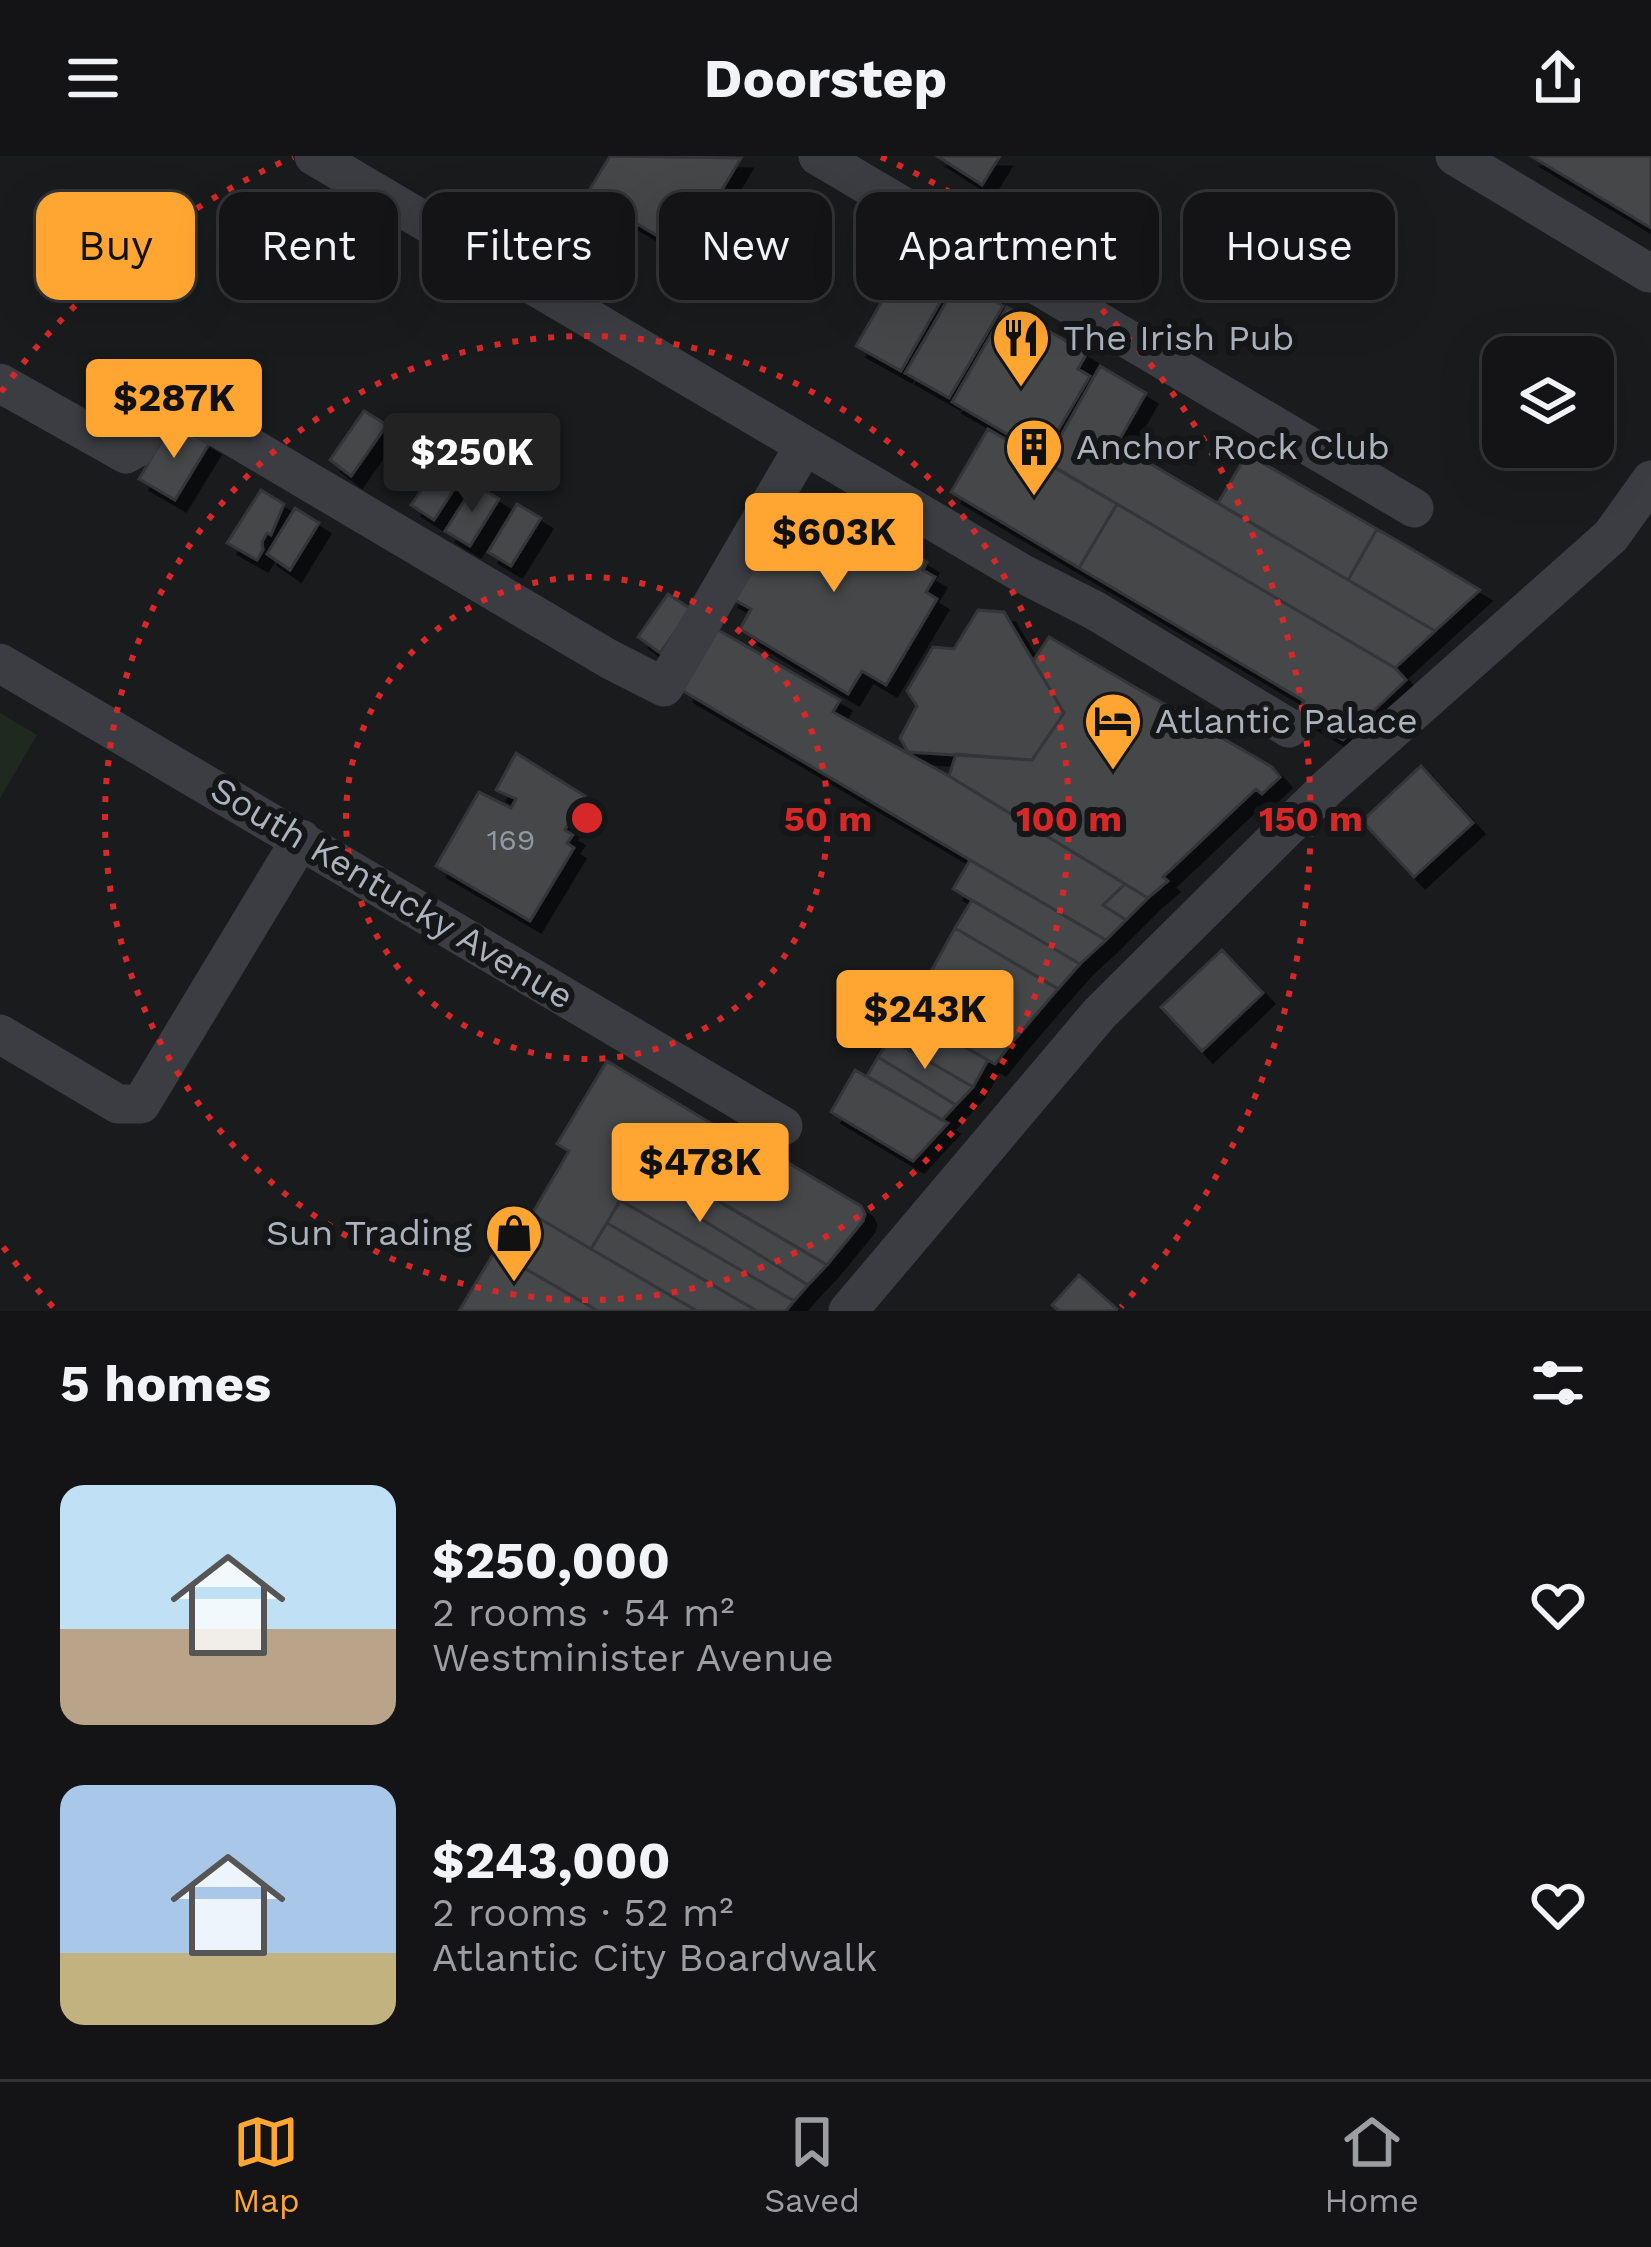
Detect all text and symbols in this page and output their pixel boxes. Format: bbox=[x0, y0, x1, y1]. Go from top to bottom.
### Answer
icon: menu bbox=[60, 45, 126, 111]
icon: share bbox=[1525, 45, 1591, 111]
text: Doorstep bbox=[704, 47, 947, 110]
chip: Buy bbox=[36, 192, 195, 300]
chip: Rent bbox=[219, 192, 398, 300]
chip: Filters bbox=[422, 192, 635, 300]
chip: New bbox=[659, 192, 832, 300]
chip: Apartment bbox=[856, 192, 1159, 300]
chip: House bbox=[1183, 192, 1395, 300]
restaurant icon: The Irish Pub bbox=[990, 307, 1052, 389]
place label: The Irish Pub bbox=[1063, 317, 1294, 359]
map controls bbox=[1482, 336, 1614, 468]
button: layers bbox=[1482, 336, 1614, 468]
pin: $287K bbox=[90, 359, 258, 461]
text: $287K bbox=[113, 375, 235, 420]
pin: $250K bbox=[388, 413, 556, 515]
building icon: Anchor Rock Club bbox=[1003, 416, 1065, 498]
place label: Anchor Rock Club bbox=[1076, 426, 1390, 468]
text: $250K bbox=[410, 429, 534, 474]
pin: $603K bbox=[750, 493, 918, 595]
text: $603K bbox=[772, 509, 896, 554]
hotel icon: Atlantic Palace bbox=[1082, 690, 1144, 772]
place label: Atlantic Palace bbox=[1155, 700, 1418, 742]
street label: South Kentucky Avenue bbox=[203, 768, 581, 1018]
centre of rings bbox=[566, 797, 608, 839]
text: 50 m bbox=[784, 798, 872, 840]
text: 100 m bbox=[1016, 798, 1122, 840]
text: 150 m bbox=[1259, 798, 1363, 840]
house number: 169 bbox=[487, 822, 535, 857]
pin: $243K bbox=[841, 970, 1009, 1072]
text: $243K bbox=[863, 986, 987, 1031]
pin: $478K bbox=[616, 1123, 784, 1225]
text: $478K bbox=[639, 1139, 761, 1184]
shop icon: Sun Trading bbox=[483, 1202, 545, 1284]
place label: Sun Trading bbox=[266, 1212, 473, 1254]
icon: filters bbox=[1525, 1350, 1591, 1416]
text: 5 homes bbox=[60, 1354, 271, 1413]
text: $250,000 bbox=[432, 1531, 670, 1590]
icon: home bbox=[156, 1533, 300, 1677]
icon: heart bbox=[1525, 1572, 1591, 1638]
text: 2 rooms · 54 m² bbox=[432, 1590, 734, 1635]
text: Westminister Avenue bbox=[432, 1635, 834, 1680]
text: $243,000 bbox=[432, 1831, 671, 1890]
icon: home bbox=[156, 1833, 300, 1977]
icon: heart bbox=[1525, 1872, 1591, 1938]
text: 2 rooms · 52 m² bbox=[432, 1890, 733, 1935]
text: Atlantic City Boardwalk bbox=[432, 1935, 877, 1980]
tab: Map bbox=[232, 2109, 300, 2220]
tab: Saved bbox=[764, 2109, 860, 2220]
tab: Home bbox=[1324, 2109, 1419, 2220]

